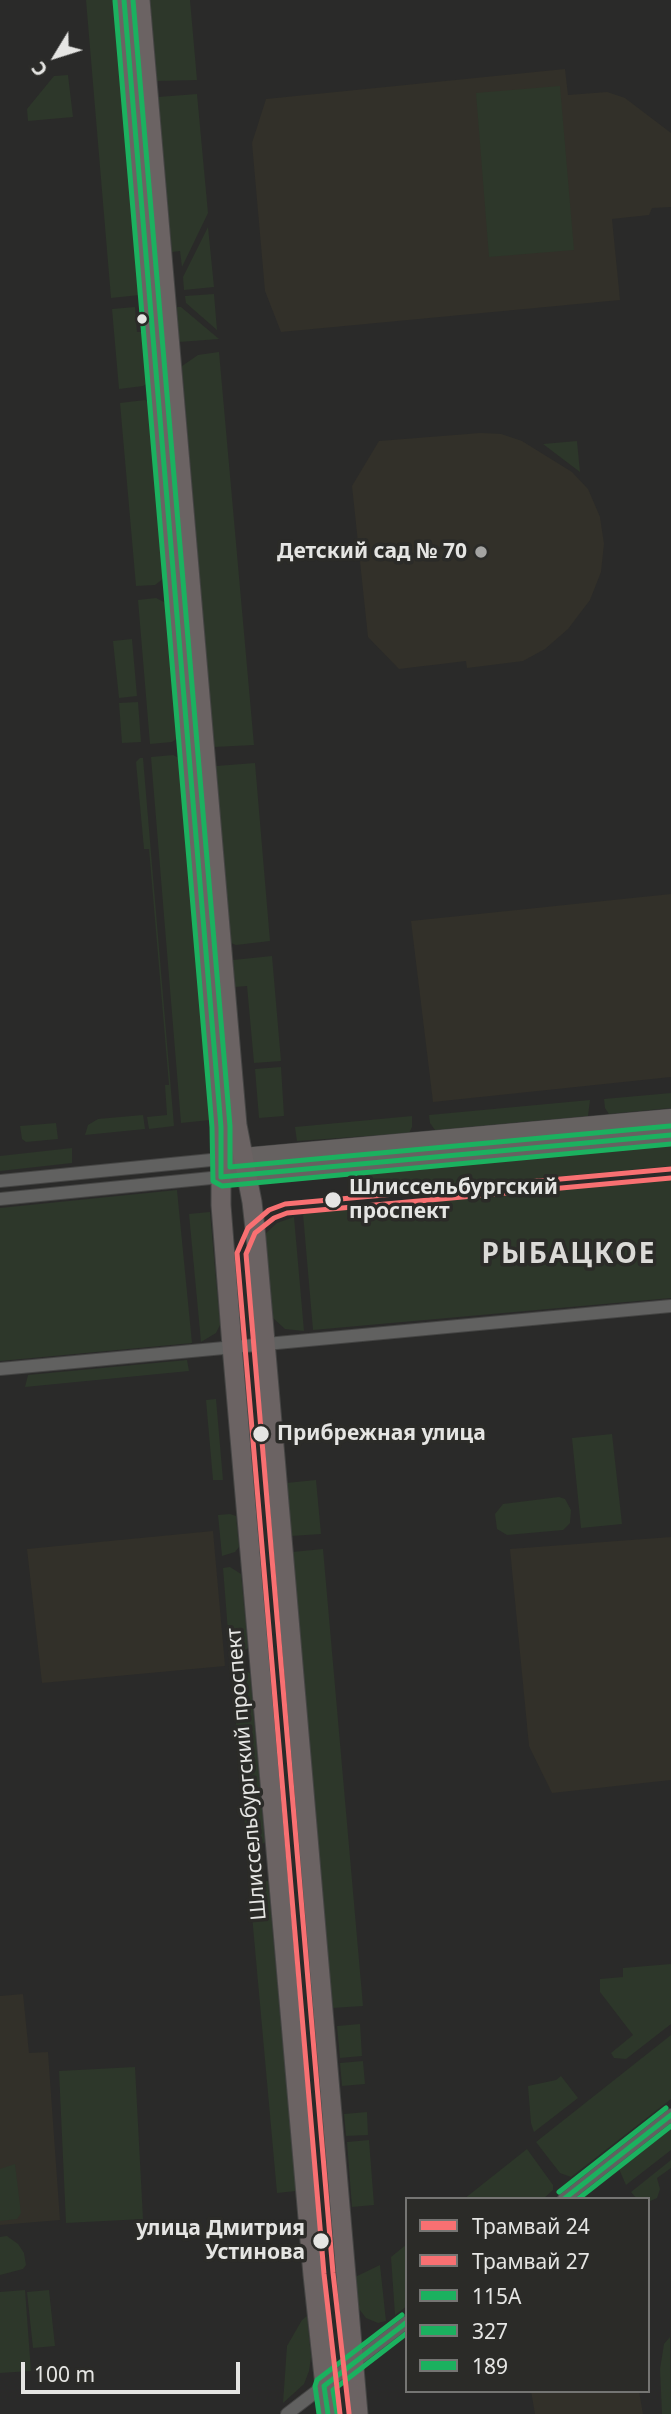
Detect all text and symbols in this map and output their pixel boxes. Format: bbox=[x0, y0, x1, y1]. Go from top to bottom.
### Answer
north arrow bbox=[21, 21, 91, 91]
text: С bbox=[25, 56, 53, 82]
unlabelled marker bbox=[135, 312, 149, 326]
place label: Детский сад № 70 bbox=[277, 539, 467, 565]
marker: Детский сад № 70 bbox=[473, 544, 489, 560]
place label: Шлиссельбургский проспект bbox=[349, 1175, 558, 1225]
marker: Шлиссельбургский проспект bbox=[323, 1190, 343, 1210]
district label: РЫБАЦКОЕ bbox=[483, 1238, 655, 1272]
place label: Прибрежная улица bbox=[277, 1421, 486, 1447]
marker: Прибрежная улица bbox=[251, 1424, 271, 1444]
street label: Шлиссельбургский проспект bbox=[222, 1627, 272, 1921]
legend bbox=[405, 2197, 650, 2393]
text: Трамвай 24 bbox=[472, 2212, 590, 2240]
place label: улица Дмитрия Устинова bbox=[136, 2216, 305, 2266]
marker: улица Дмитрия Устинова bbox=[311, 2231, 331, 2251]
text: Трамвай 27 bbox=[472, 2247, 590, 2275]
text: 115А bbox=[472, 2282, 521, 2310]
text: 327 bbox=[472, 2317, 508, 2345]
scale bar bbox=[24, 2348, 243, 2392]
text: 189 bbox=[472, 2352, 508, 2380]
text: 100 m bbox=[34, 2360, 95, 2388]

